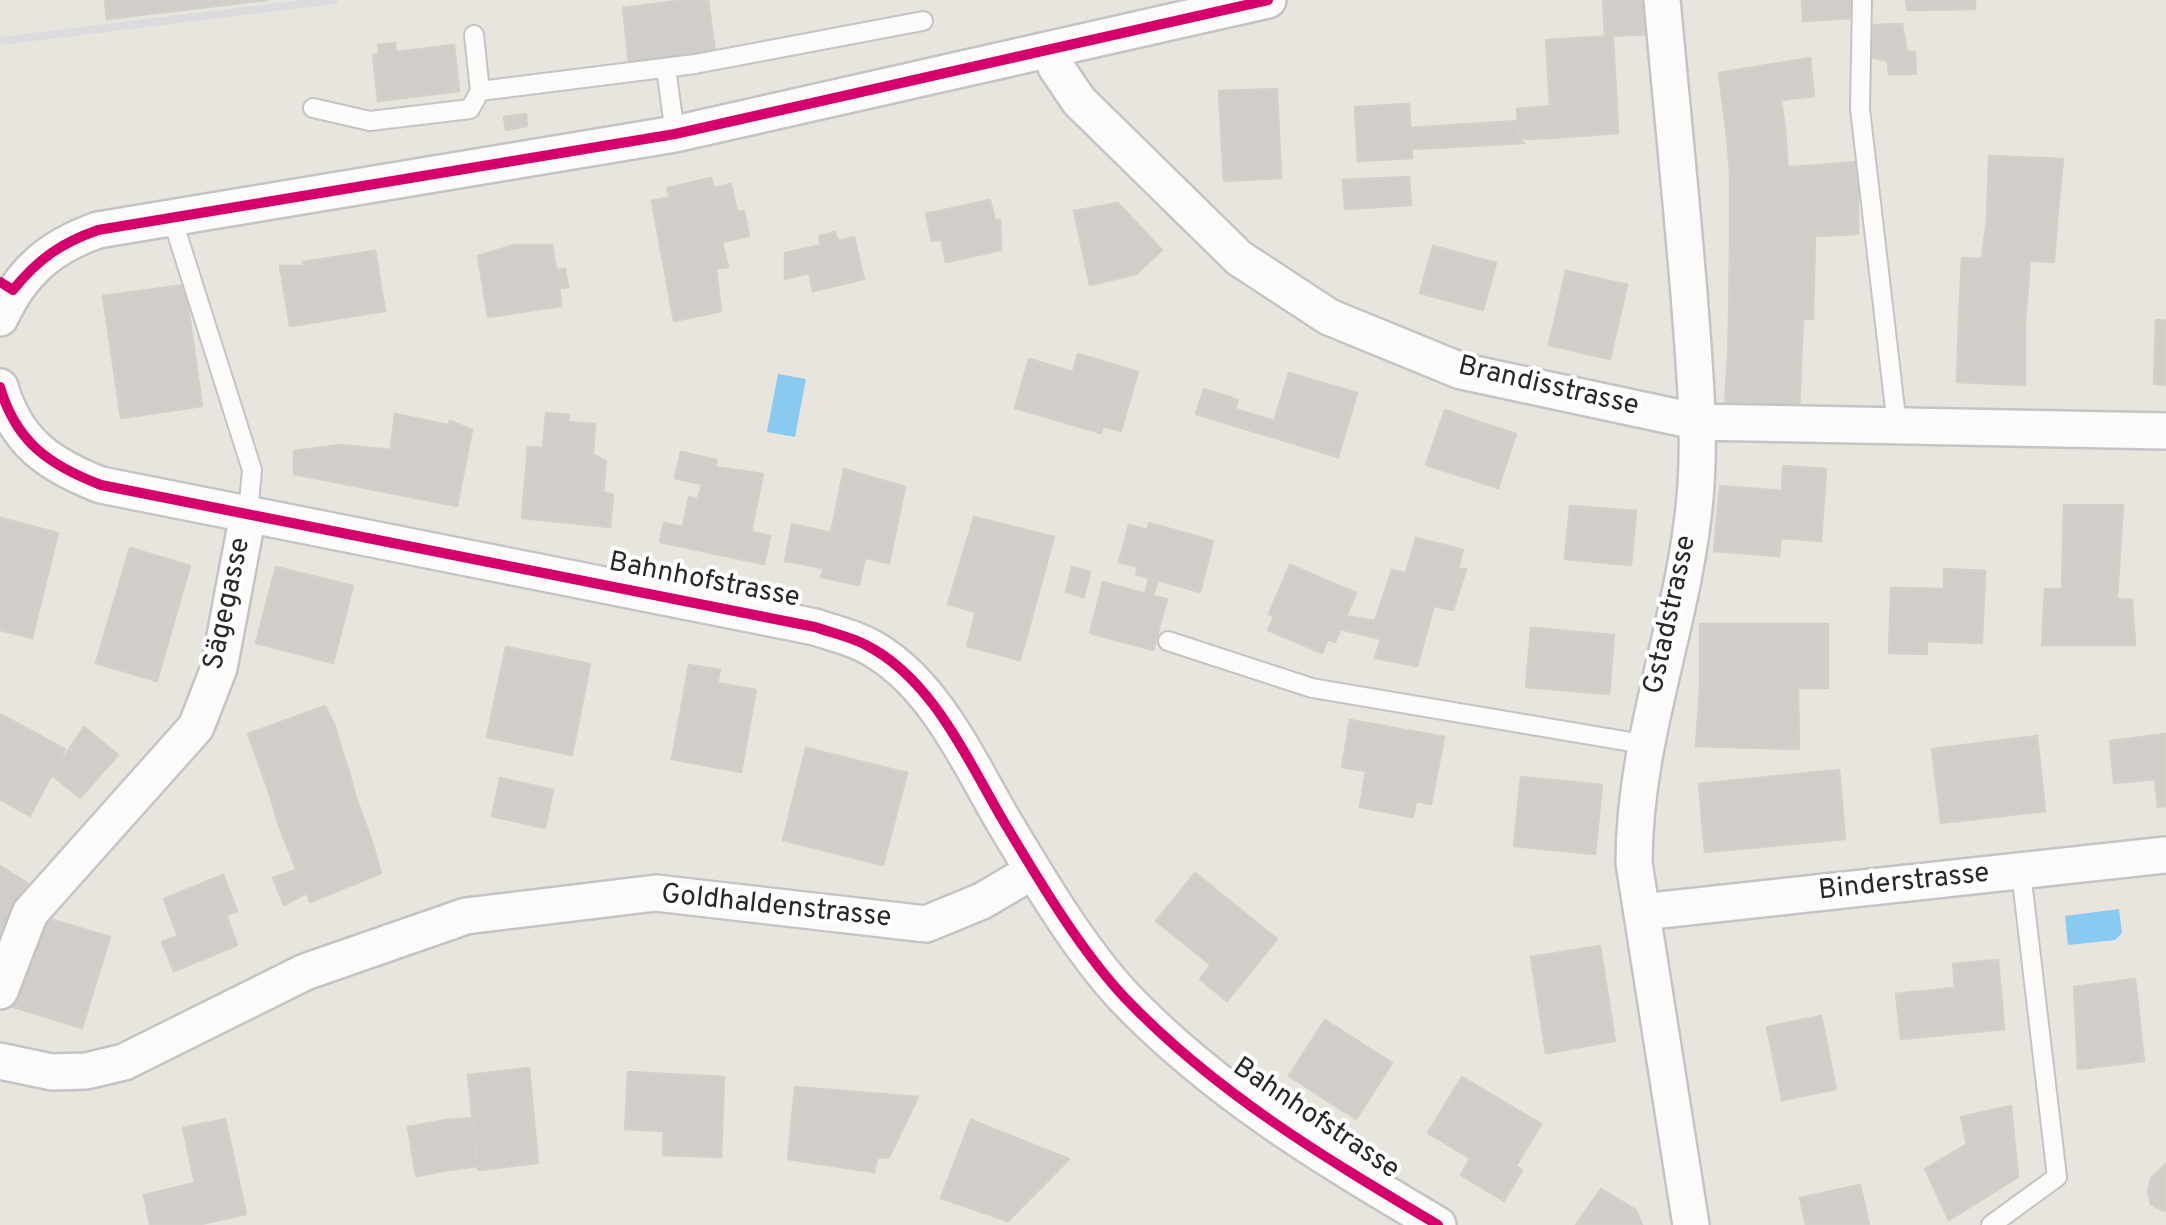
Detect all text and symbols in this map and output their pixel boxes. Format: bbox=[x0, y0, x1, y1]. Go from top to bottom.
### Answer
street label: Brandisstrasse bbox=[1454, 351, 1642, 425]
street label: Gstadstrasse bbox=[1639, 533, 1705, 697]
street label: Sägegasse bbox=[199, 535, 259, 673]
street label: Bahnhofstrasse bbox=[606, 547, 802, 617]
street label: Binderstrasse bbox=[1817, 858, 1991, 910]
street label: Goldhaldenstrasse bbox=[659, 879, 893, 937]
street label: Bahnhofstrasse bbox=[1225, 1052, 1405, 1188]

